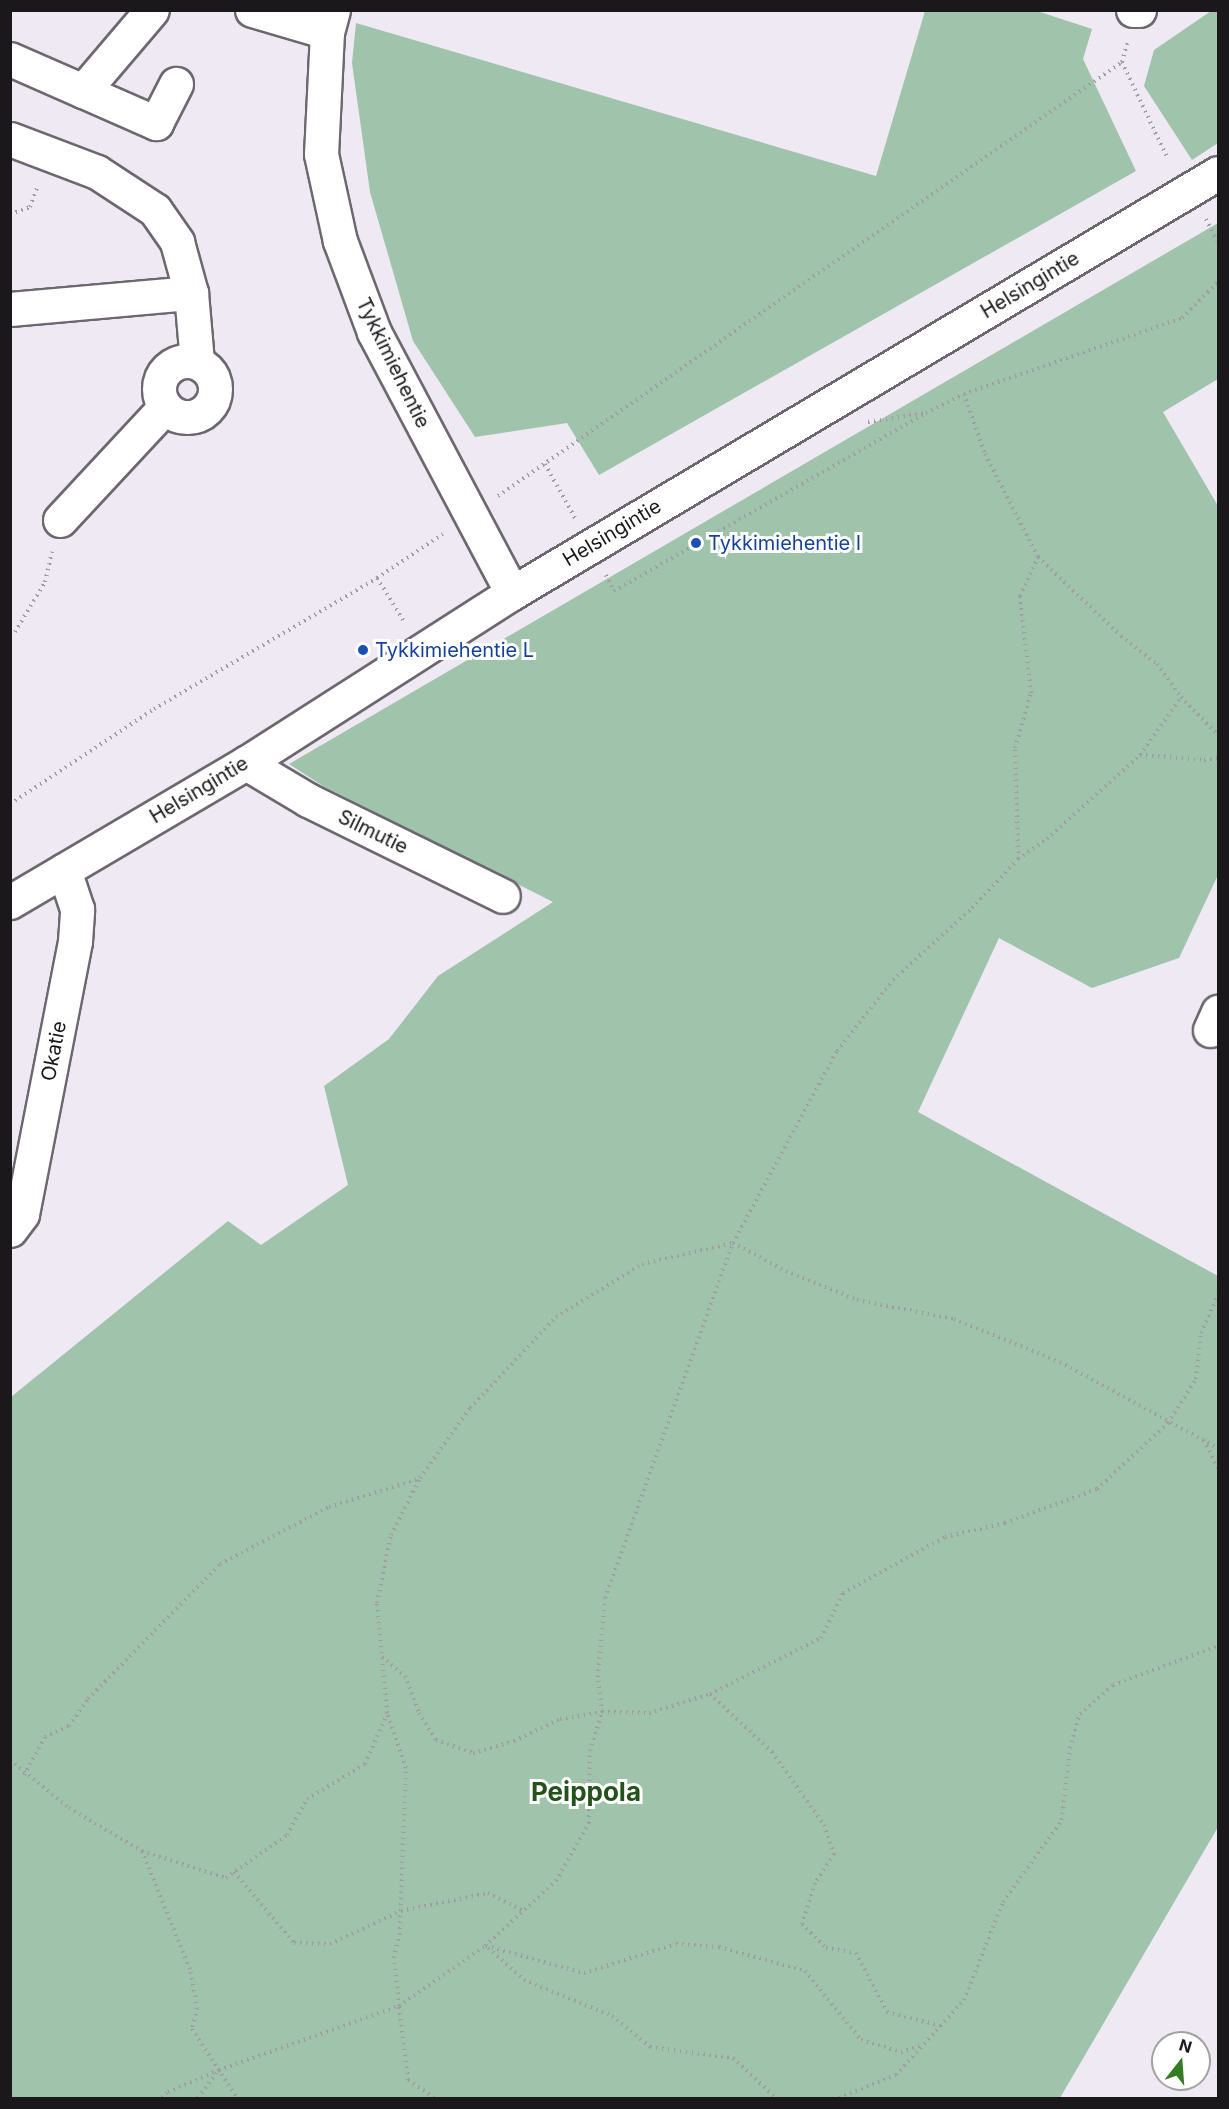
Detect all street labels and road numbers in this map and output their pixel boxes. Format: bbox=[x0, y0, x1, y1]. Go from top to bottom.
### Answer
street label: Helsingintie bbox=[976, 246, 1084, 324]
street label: Tykkimiehentie bbox=[351, 294, 435, 432]
street label: Helsingintie bbox=[558, 494, 666, 572]
street label: Helsingintie bbox=[145, 751, 253, 829]
street label: Silmutie bbox=[334, 805, 412, 859]
street label: Okatie bbox=[36, 1019, 72, 1083]

